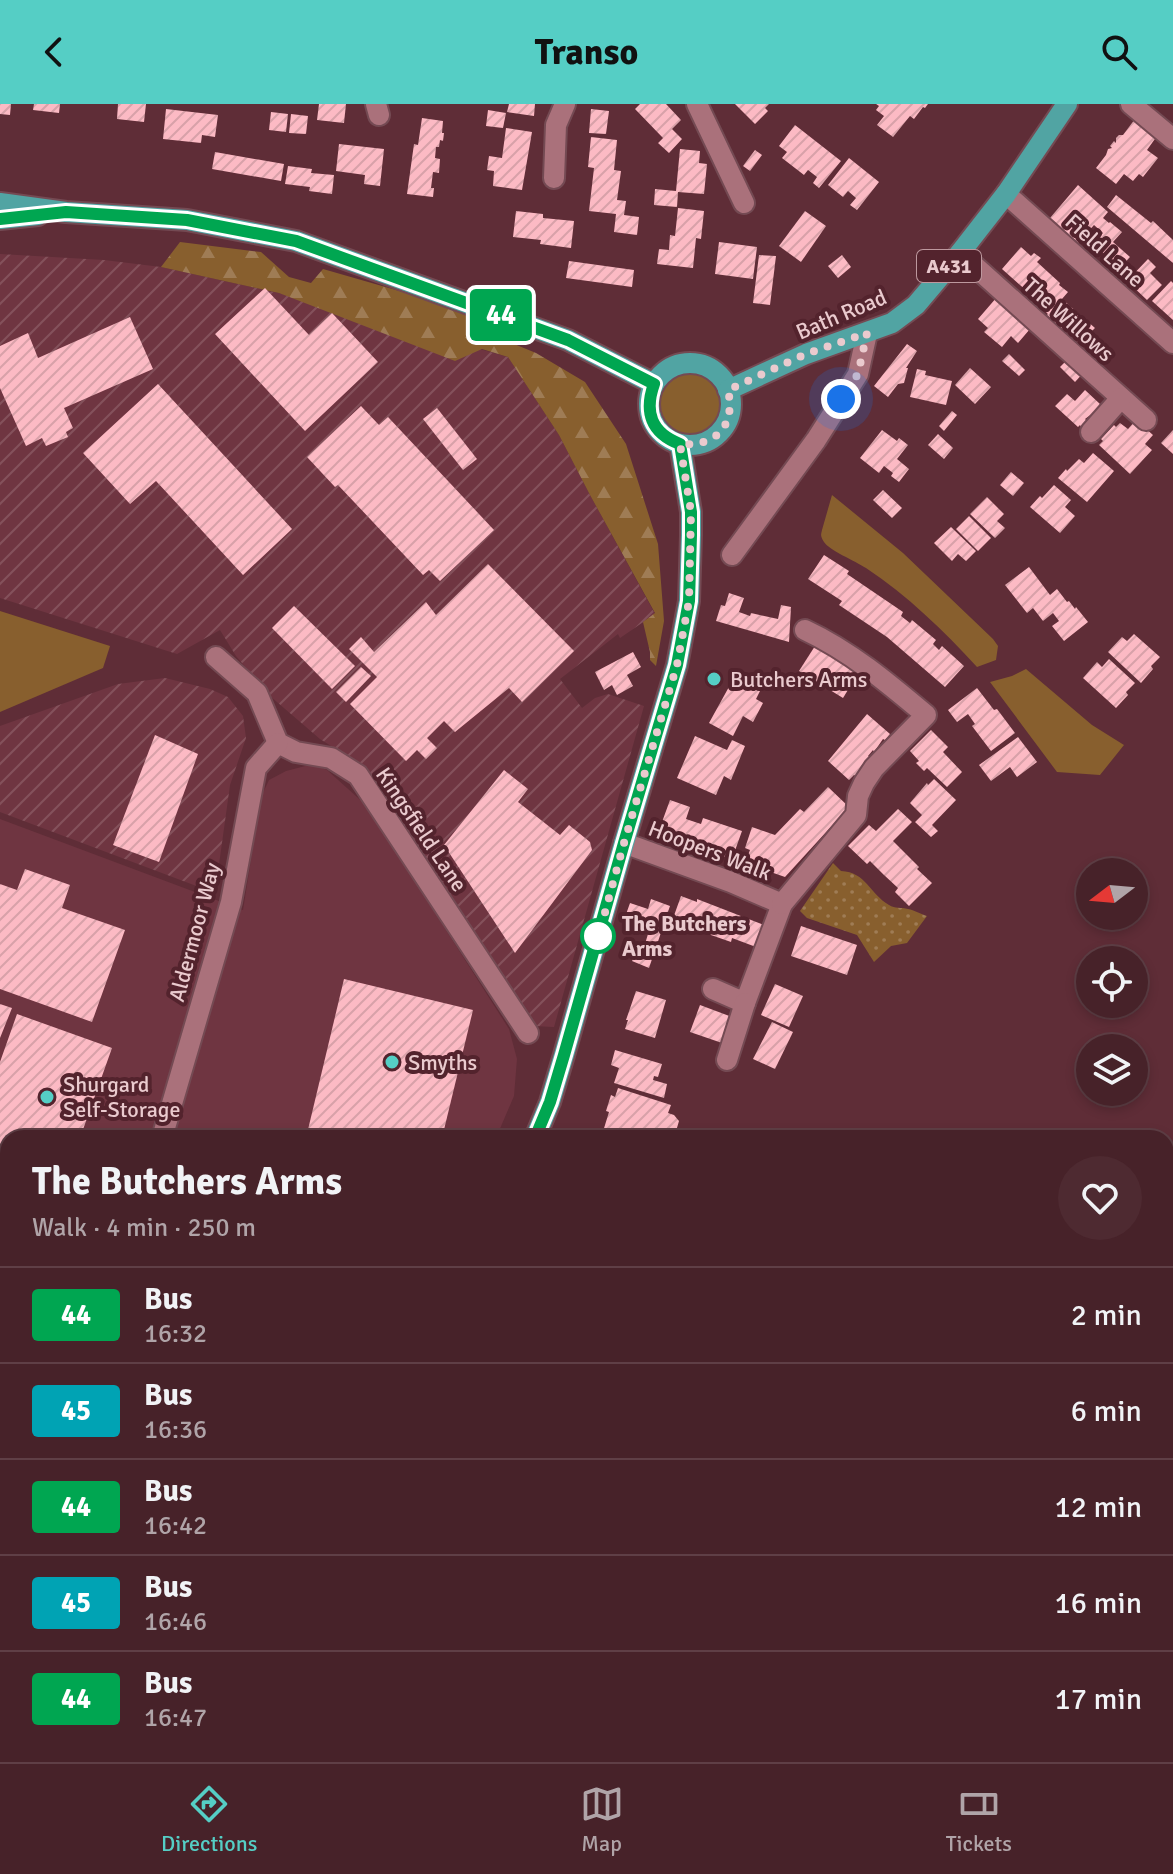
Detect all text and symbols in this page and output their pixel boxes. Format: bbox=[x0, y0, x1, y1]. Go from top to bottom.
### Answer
icon: back bbox=[32, 30, 76, 74]
text: Transo bbox=[535, 30, 638, 75]
icon: search bbox=[1097, 30, 1141, 74]
street label: Field Lane bbox=[1060, 208, 1150, 293]
road number: A431 bbox=[917, 250, 981, 282]
street label: The Willows bbox=[1018, 272, 1120, 367]
street label: Bath Road bbox=[792, 283, 891, 346]
line badge: 44 bbox=[465, 289, 537, 341]
text: 44 bbox=[486, 298, 516, 332]
your location bbox=[821, 379, 861, 419]
place label: Butchers Arms bbox=[730, 666, 867, 693]
marker: Butchers Arms bbox=[705, 670, 723, 688]
street label: Kingsfield Lane bbox=[370, 762, 473, 897]
street label: Hoopers Walk bbox=[645, 815, 775, 886]
north arrow bbox=[1076, 858, 1148, 930]
map controls bbox=[1076, 858, 1148, 1106]
street label: Aldermoor Way bbox=[163, 859, 226, 1005]
place label: The Butchers Arms bbox=[622, 910, 747, 962]
marker: The Butchers Arms bbox=[581, 919, 615, 953]
button: locate bbox=[1076, 946, 1148, 1018]
button: layers bbox=[1076, 1034, 1148, 1106]
place label: Smyths bbox=[408, 1049, 477, 1076]
marker: Smyths bbox=[383, 1053, 401, 1071]
place label: Shurgard Self-Storage bbox=[63, 1071, 180, 1123]
marker: Shurgard Self-Storage bbox=[38, 1088, 56, 1106]
button: heart bbox=[1058, 1156, 1142, 1240]
text: The Butchers Arms bbox=[32, 1158, 342, 1205]
text: Walk · 4 min · 250 m bbox=[32, 1212, 256, 1244]
text: Bus bbox=[144, 1281, 192, 1318]
text: 2 min bbox=[1071, 1297, 1142, 1334]
text: 44 bbox=[61, 1298, 91, 1332]
text: 16:32 bbox=[144, 1318, 207, 1350]
text: Bus bbox=[144, 1377, 192, 1414]
text: 6 min bbox=[1071, 1393, 1142, 1430]
text: 45 bbox=[61, 1394, 91, 1428]
text: 16:36 bbox=[144, 1414, 207, 1446]
text: Bus bbox=[144, 1473, 192, 1510]
text: 12 min bbox=[1055, 1489, 1142, 1526]
text: 44 bbox=[61, 1490, 91, 1524]
text: 16:42 bbox=[144, 1510, 207, 1542]
text: Bus bbox=[144, 1569, 192, 1606]
text: 16 min bbox=[1055, 1585, 1142, 1622]
text: 45 bbox=[61, 1586, 91, 1620]
text: 16:46 bbox=[144, 1606, 207, 1638]
text: Bus bbox=[144, 1665, 192, 1702]
text: 17 min bbox=[1055, 1681, 1142, 1718]
text: 44 bbox=[61, 1682, 91, 1716]
text: 16:47 bbox=[144, 1702, 207, 1734]
tab: Directions bbox=[161, 1782, 257, 1857]
tab: Map bbox=[580, 1782, 624, 1857]
tab: Tickets bbox=[946, 1782, 1012, 1857]

